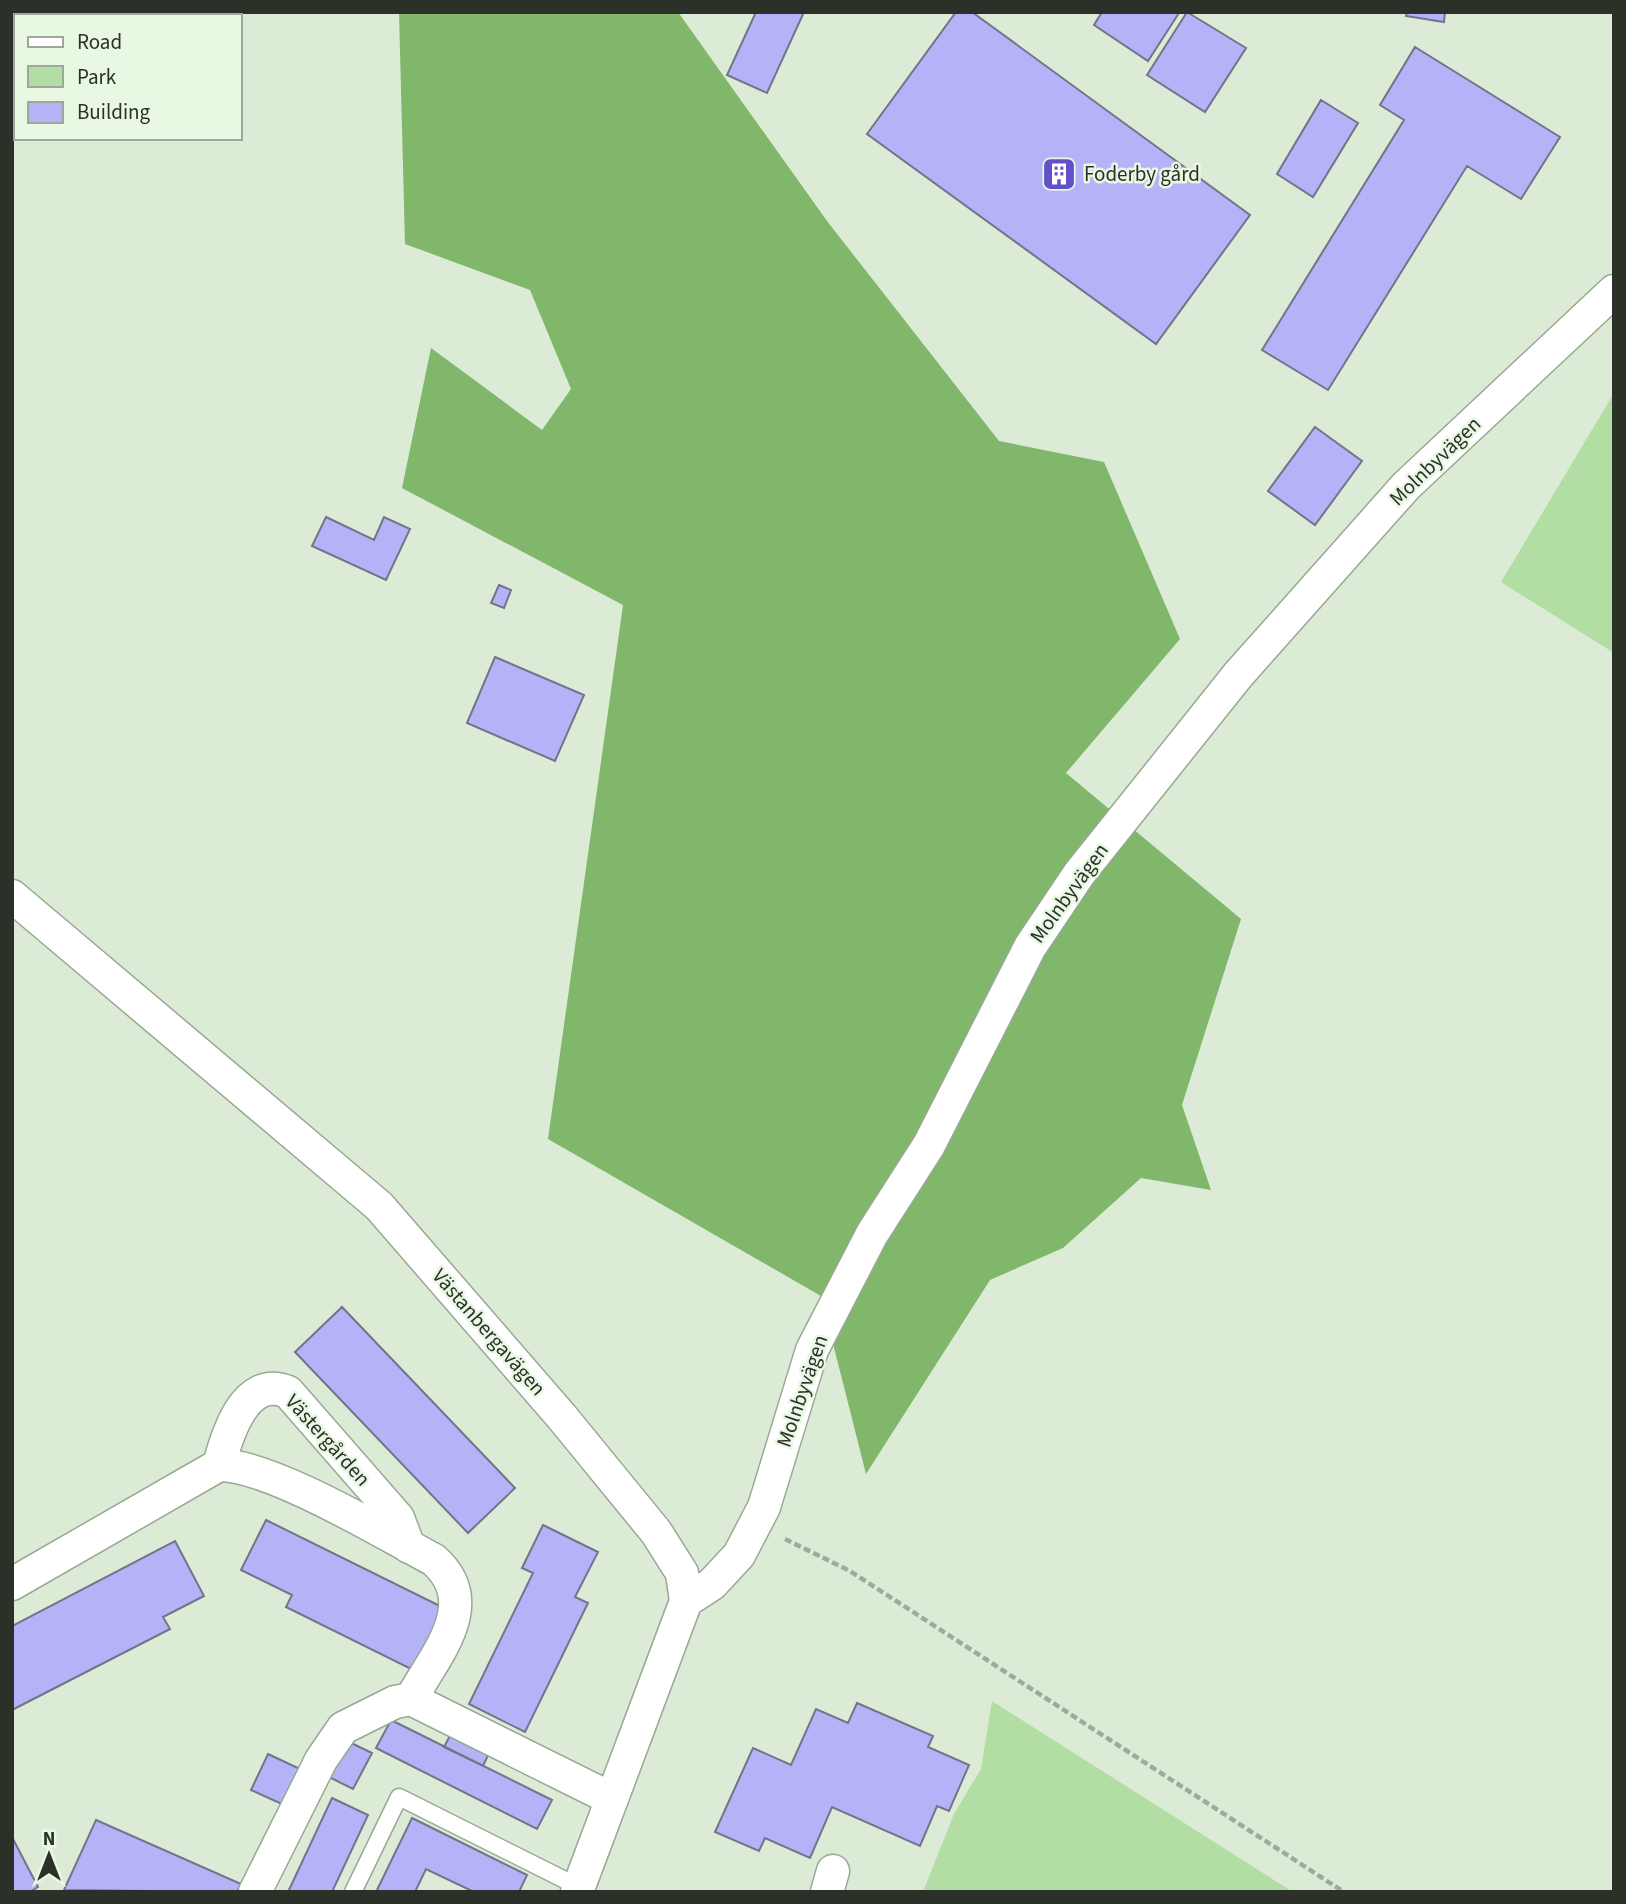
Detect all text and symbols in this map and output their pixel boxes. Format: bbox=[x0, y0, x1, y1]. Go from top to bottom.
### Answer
legend bbox=[14, 14, 242, 140]
text: Road bbox=[77, 27, 122, 57]
text: Park bbox=[77, 62, 117, 92]
text: Building bbox=[77, 97, 151, 127]
building icon: Foderby gård bbox=[1040, 155, 1078, 193]
place label: Foderby gård bbox=[1084, 159, 1200, 189]
street label: Molnbyvägen bbox=[1382, 410, 1488, 512]
street label: Molnbyvägen bbox=[1022, 837, 1116, 949]
street label: Västanbergavägen bbox=[425, 1262, 553, 1402]
street label: Molnbyvägen bbox=[769, 1331, 835, 1451]
street label: Västergården bbox=[278, 1387, 378, 1493]
north arrow bbox=[14, 1820, 84, 1890]
text: N bbox=[43, 1826, 55, 1853]

